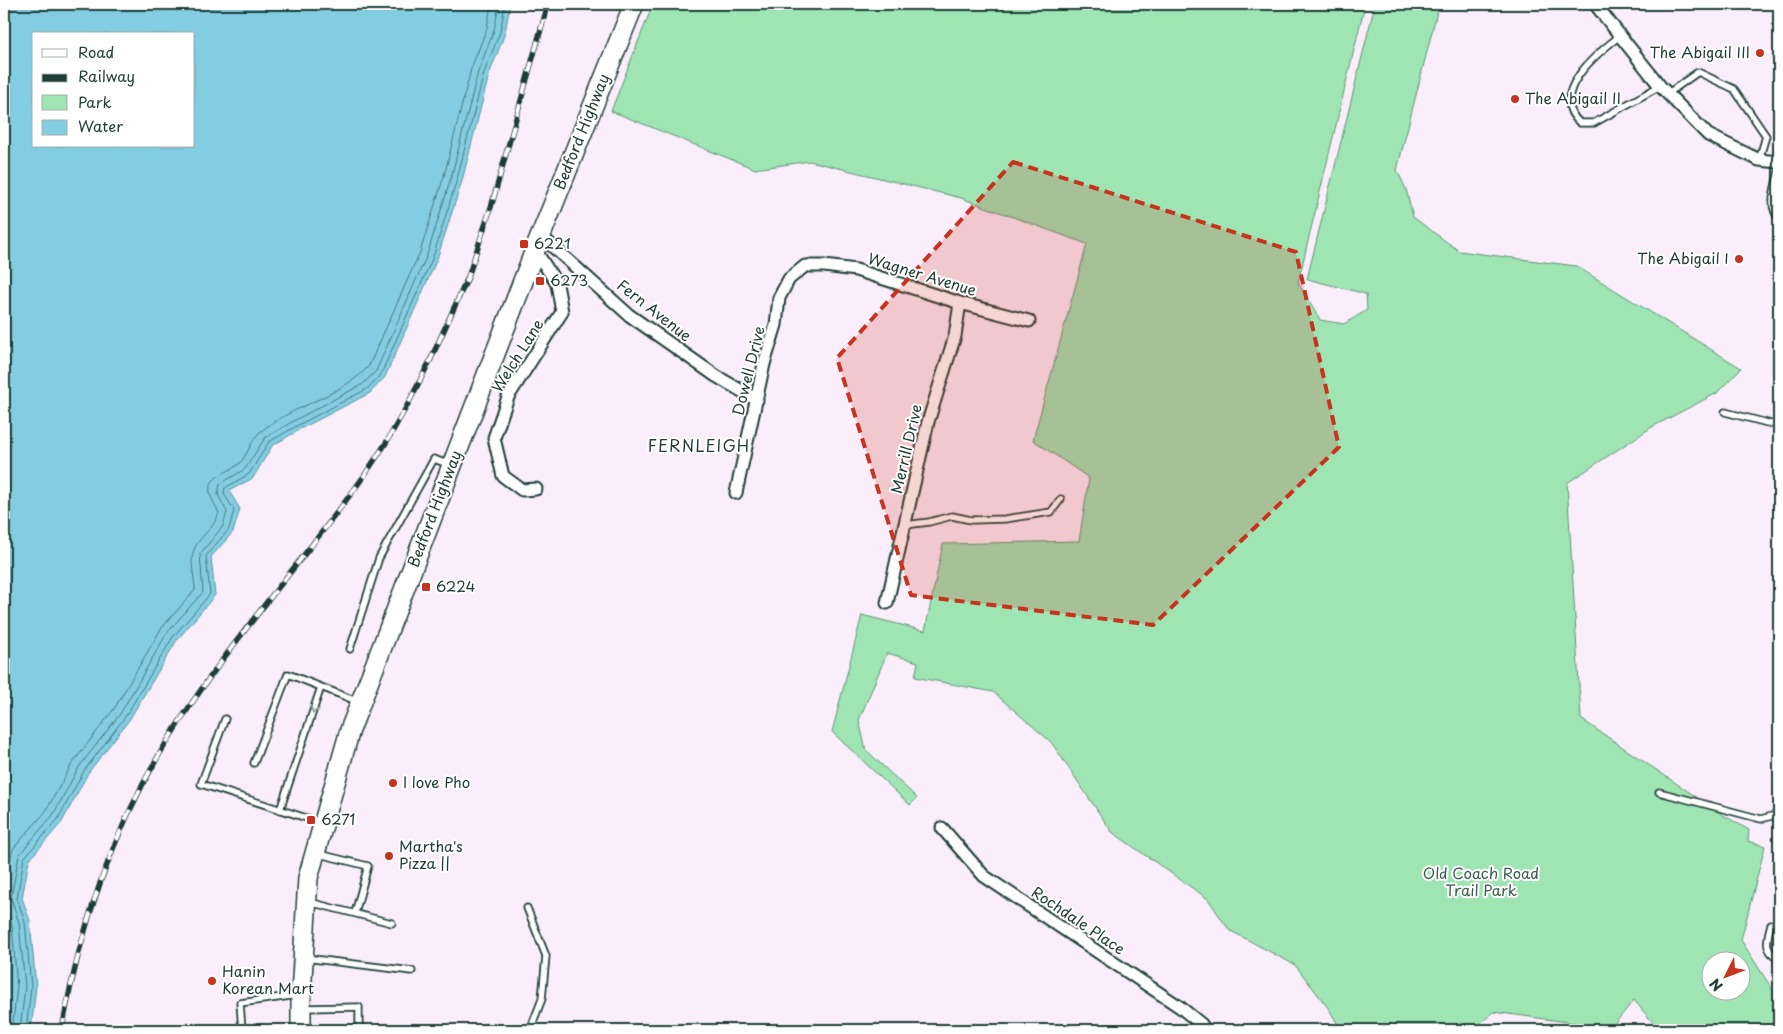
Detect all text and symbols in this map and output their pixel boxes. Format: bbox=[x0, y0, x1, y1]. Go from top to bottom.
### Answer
legend bbox=[32, 32, 195, 148]
text: Road bbox=[78, 40, 114, 63]
place label: The Abigail III bbox=[1650, 40, 1750, 63]
marker: The Abigail III bbox=[1754, 47, 1766, 59]
text: Railway bbox=[78, 64, 135, 87]
street label: Bedford Highway bbox=[547, 70, 614, 193]
place label: The Abigail II bbox=[1525, 86, 1621, 109]
text: Park bbox=[78, 90, 112, 113]
marker: The Abigail II bbox=[1509, 93, 1521, 105]
text: Water bbox=[78, 114, 123, 137]
place label: 6221 bbox=[534, 231, 571, 254]
marker: 6221 bbox=[518, 238, 530, 250]
street label: Wagner Avenue bbox=[865, 246, 980, 301]
place label: The Abigail I bbox=[1637, 246, 1729, 269]
marker: The Abigail I bbox=[1733, 253, 1745, 265]
place label: 6273 bbox=[550, 268, 588, 291]
street label: Fern Avenue bbox=[613, 273, 697, 346]
marker: 6273 bbox=[534, 275, 546, 287]
street label: Welch Lane bbox=[485, 314, 548, 397]
street label: Dowell Drive bbox=[725, 323, 770, 418]
street label: Merrill Drive bbox=[884, 402, 927, 496]
district label: FERNLEIGH bbox=[648, 433, 750, 457]
street label: Bedford Highway bbox=[401, 447, 466, 570]
place label: 6224 bbox=[436, 574, 476, 597]
marker: 6224 bbox=[420, 581, 432, 593]
one-way arrow bbox=[310, 705, 320, 714]
place label: I love Pho bbox=[403, 770, 470, 793]
marker: I love Pho bbox=[387, 777, 399, 789]
place label: 6271 bbox=[321, 807, 355, 830]
marker: 6271 bbox=[305, 814, 317, 826]
place label: Martha's Pizza || bbox=[399, 834, 463, 874]
marker: Martha's Pizza || bbox=[383, 850, 395, 862]
park label: Old Coach Road Trail Park bbox=[1423, 861, 1539, 901]
street label: Rochdale Place bbox=[1028, 880, 1130, 960]
north arrow bbox=[1700, 952, 1750, 1002]
place label: Hanin Korean Mart bbox=[222, 959, 314, 999]
text: N bbox=[1704, 974, 1727, 996]
marker: Hanin Korean Mart bbox=[206, 975, 218, 987]

